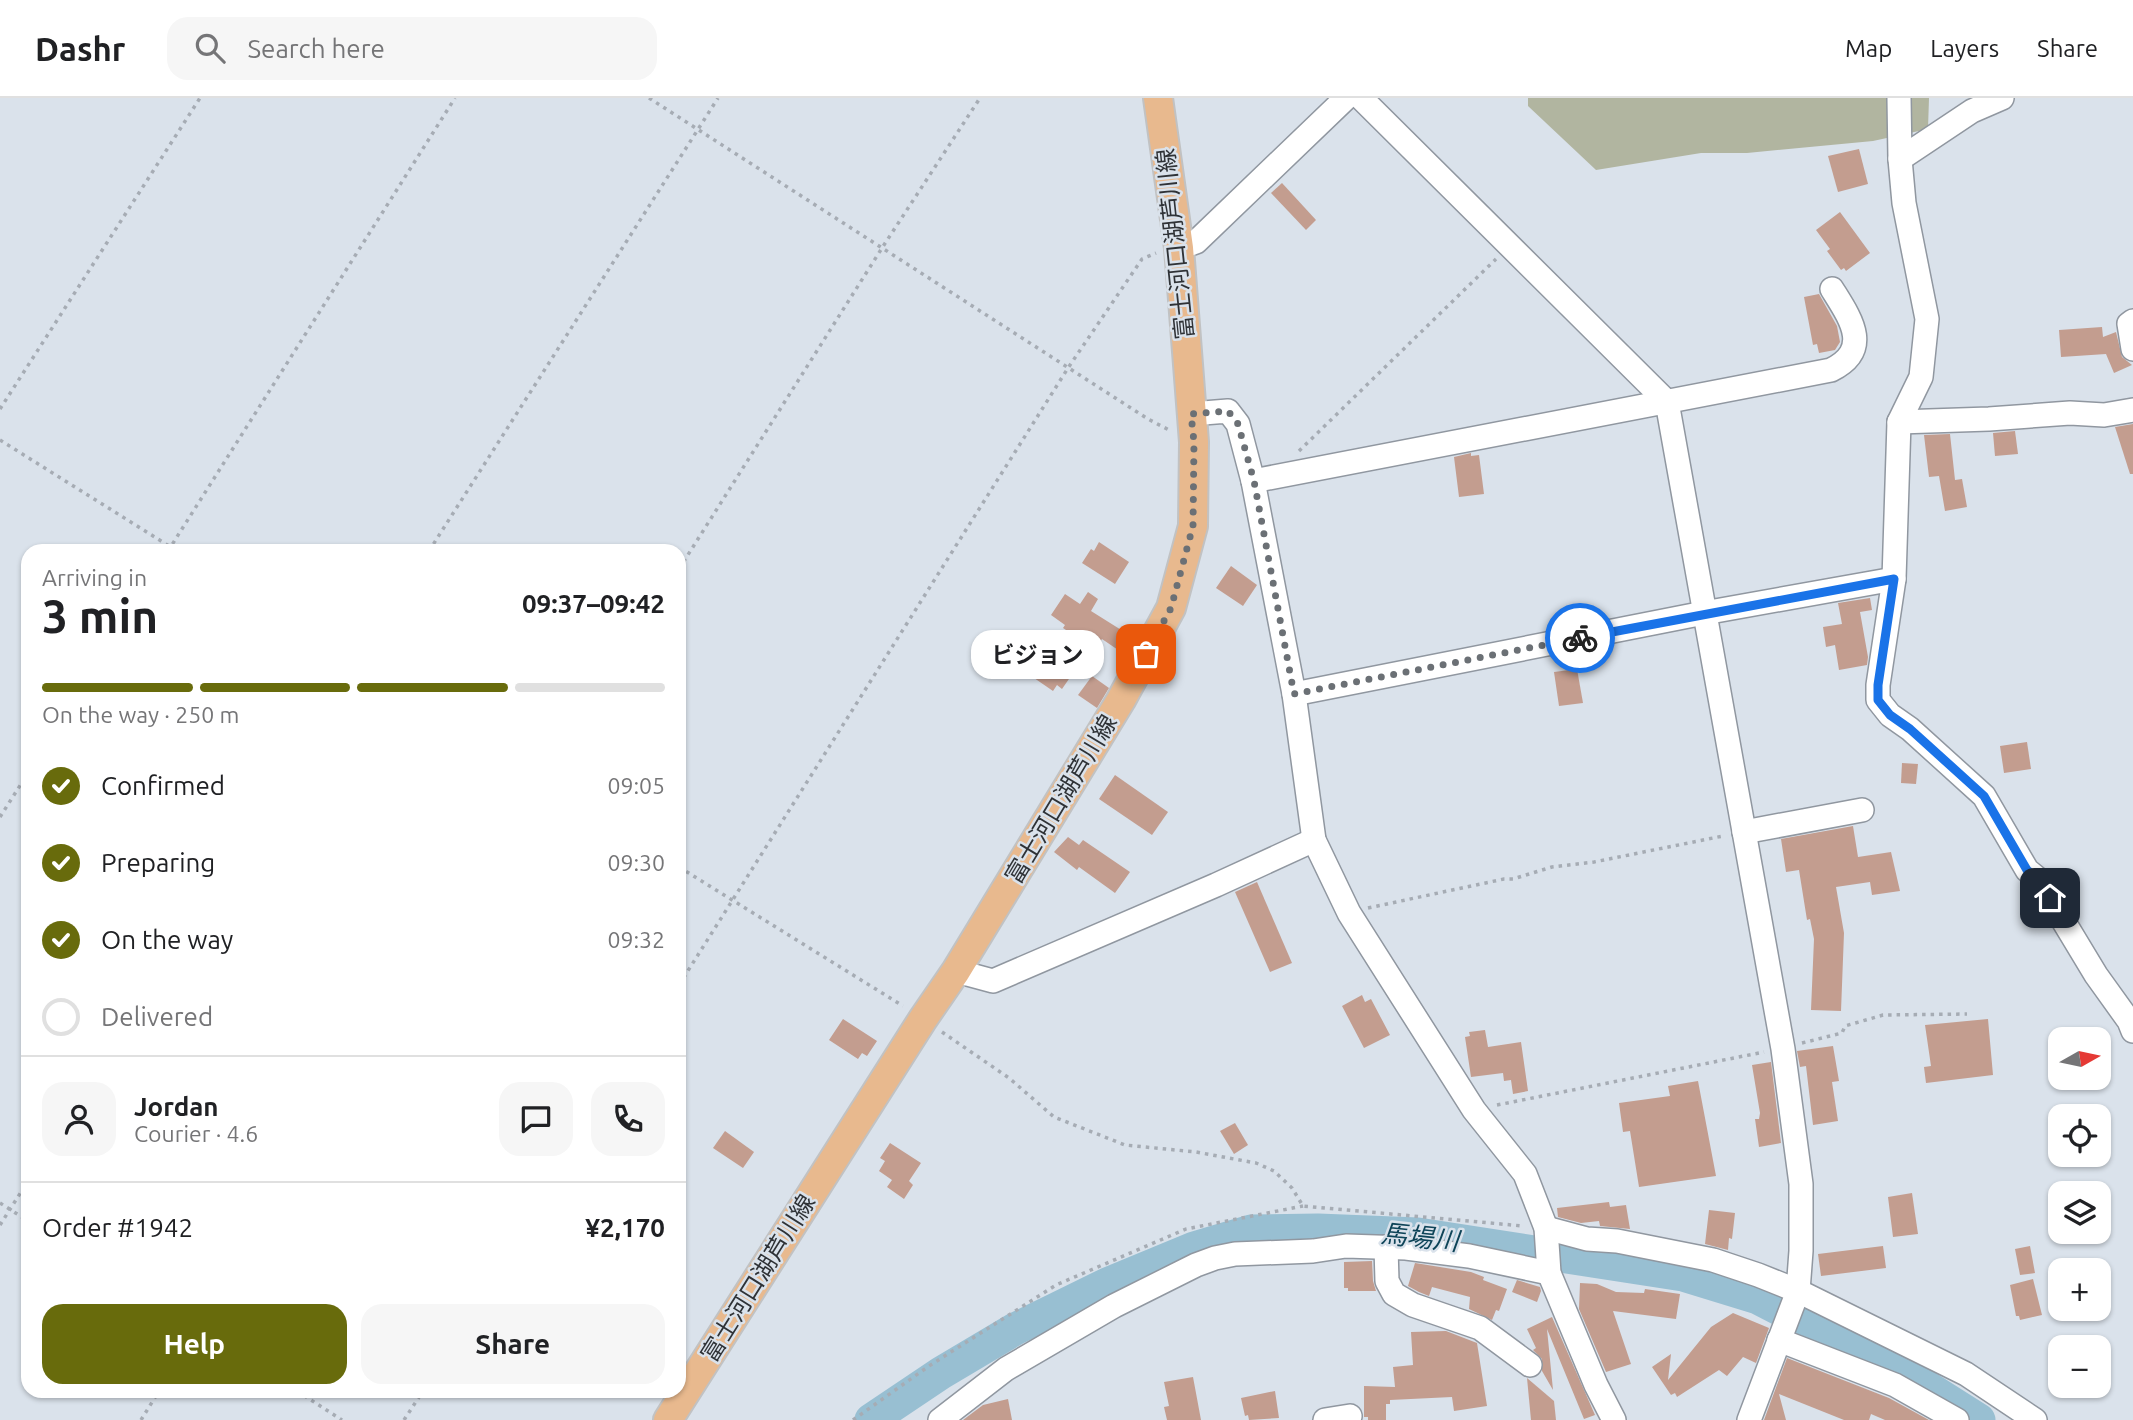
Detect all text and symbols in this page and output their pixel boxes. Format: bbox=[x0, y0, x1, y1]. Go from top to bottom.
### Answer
search box bbox=[167, 17, 657, 80]
icon: search bbox=[191, 29, 229, 67]
text: Dashr bbox=[35, 30, 125, 67]
text: Search here bbox=[247, 34, 385, 63]
text: Map bbox=[1845, 35, 1892, 62]
text: Layers bbox=[1930, 35, 1999, 62]
text: Share bbox=[2037, 35, 2098, 62]
street label: 富士河口湖芦川線 bbox=[1152, 147, 1198, 341]
text: Arriving in bbox=[42, 565, 147, 590]
text: 09:37–09:42 bbox=[522, 589, 665, 618]
text: 3 min bbox=[42, 590, 158, 642]
courier bbox=[1545, 603, 1615, 673]
icon: bike bbox=[1561, 619, 1599, 657]
pin bbox=[1116, 624, 1176, 684]
callout: ビジョン bbox=[971, 630, 1104, 678]
icon: bag bbox=[1127, 635, 1165, 673]
text: ビジョン bbox=[992, 642, 1084, 667]
text: On the way · 250 m bbox=[42, 702, 239, 727]
street label: 富士河口湖芦川線 bbox=[1000, 710, 1122, 888]
icon: check bbox=[42, 767, 80, 805]
text: Confirmed bbox=[101, 771, 225, 800]
text: 09:05 bbox=[607, 773, 665, 798]
icon: check bbox=[42, 844, 80, 882]
text: Preparing bbox=[101, 848, 215, 877]
text: 09:30 bbox=[607, 850, 665, 875]
pin bbox=[2020, 868, 2080, 928]
icon: home bbox=[2031, 879, 2069, 917]
icon: check bbox=[42, 921, 80, 959]
text: On the way bbox=[101, 925, 233, 954]
text: 09:32 bbox=[607, 927, 665, 952]
text: Delivered bbox=[101, 1002, 213, 1031]
north arrow bbox=[2048, 1027, 2110, 1090]
map controls bbox=[2048, 1027, 2111, 1398]
button: person bbox=[42, 1082, 116, 1156]
button: chat bbox=[499, 1082, 573, 1156]
button: phone bbox=[591, 1082, 665, 1156]
text: Jordan bbox=[134, 1092, 219, 1121]
button: locate bbox=[2048, 1104, 2111, 1167]
text: Courier · 4.6 bbox=[134, 1121, 258, 1146]
button: layers bbox=[2048, 1181, 2111, 1244]
street label: 富士河口湖芦川線 bbox=[696, 1189, 820, 1367]
text: Order #1942 bbox=[42, 1213, 193, 1242]
text: ¥2,170 bbox=[585, 1213, 665, 1242]
water label: 馬場川 bbox=[1380, 1219, 1463, 1256]
button: + bbox=[2048, 1258, 2111, 1321]
button: Help bbox=[42, 1304, 347, 1384]
button: Share bbox=[361, 1304, 665, 1384]
button: − bbox=[2048, 1335, 2111, 1398]

